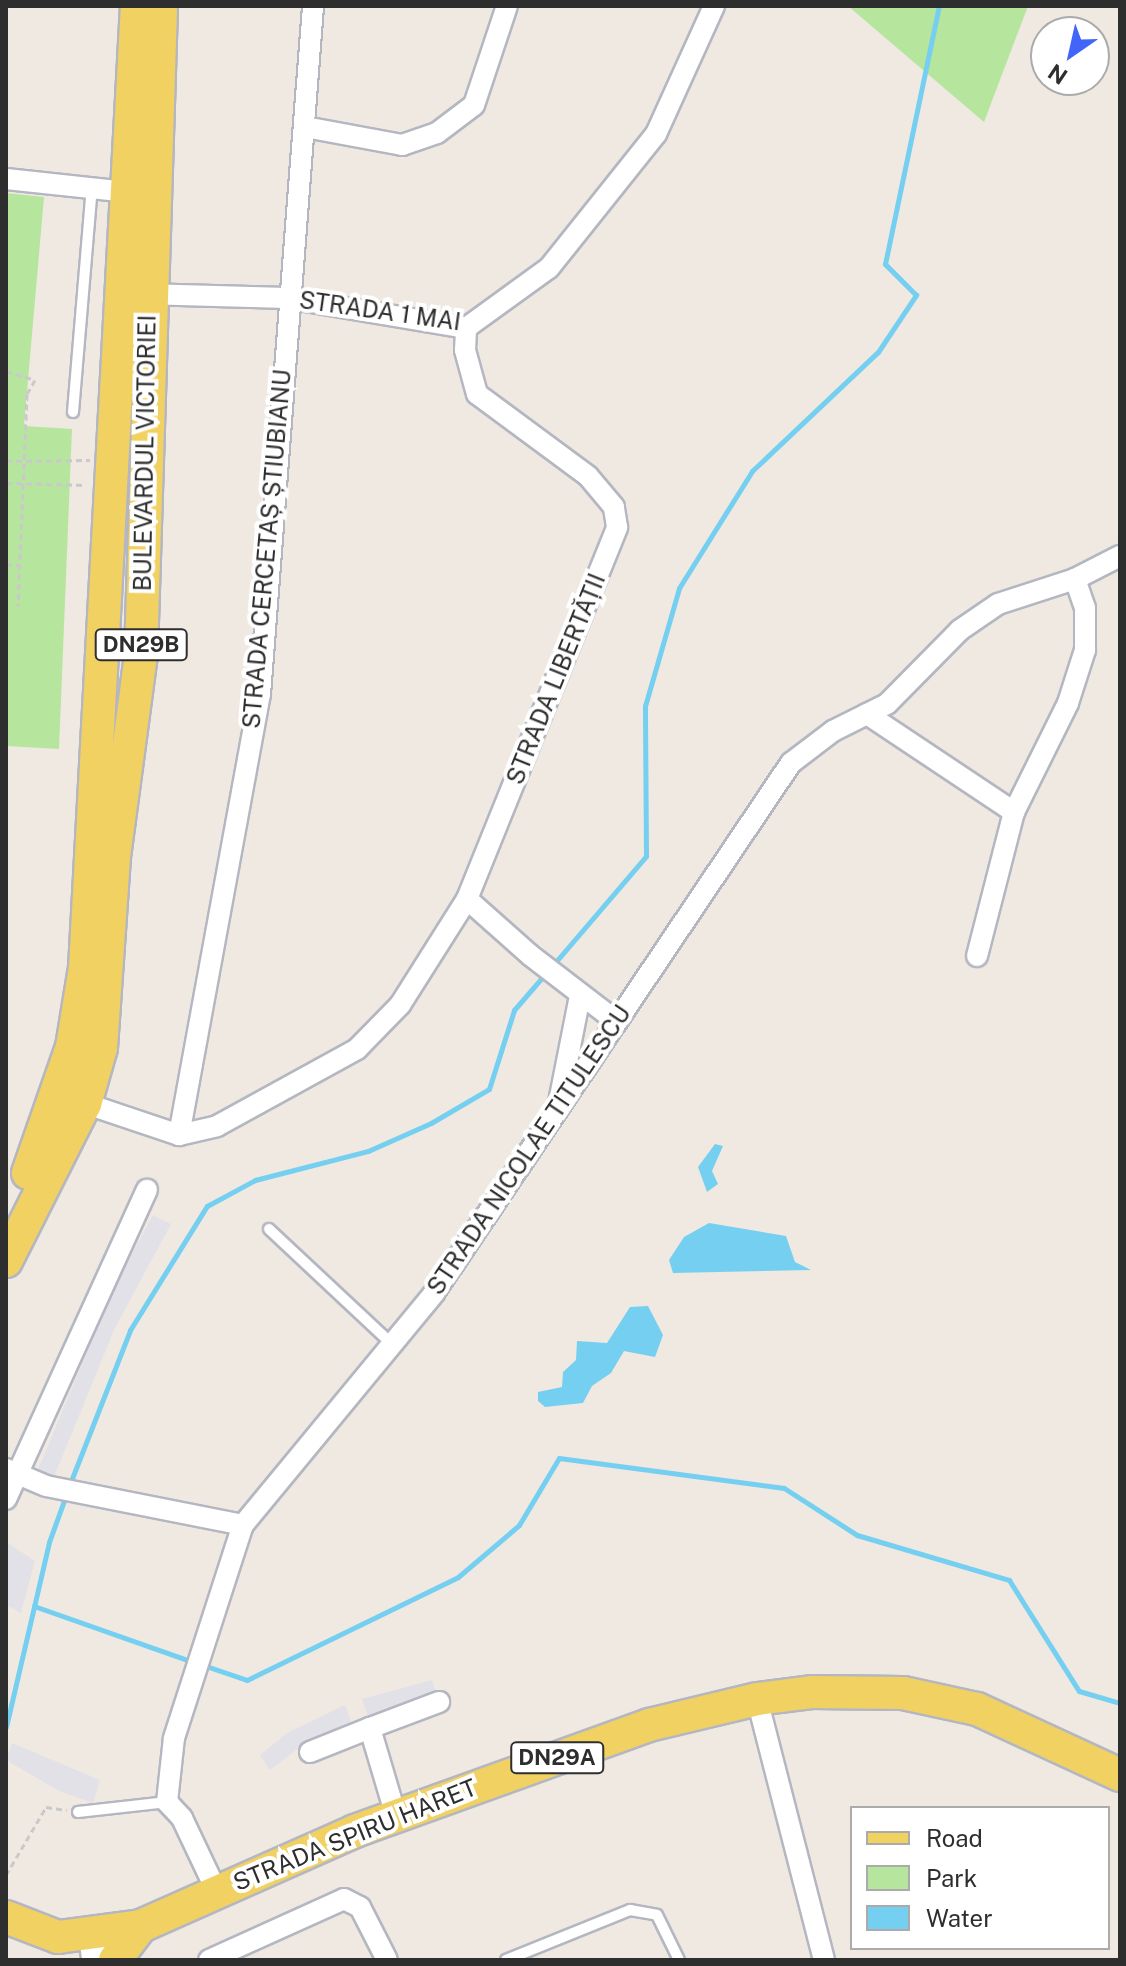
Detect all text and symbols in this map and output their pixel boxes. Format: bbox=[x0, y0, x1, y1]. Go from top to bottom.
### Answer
north arrow bbox=[1030, 16, 1110, 96]
text: N bbox=[1043, 59, 1072, 90]
street label: STRADA 1 MAI bbox=[297, 285, 463, 337]
street label: BULEVARDUL VICTORIEI bbox=[128, 314, 162, 592]
street label: STRADA CERCETAȘ ȘTIUBIANU bbox=[237, 368, 297, 730]
street label: STRADA LIBERTĂȚII bbox=[501, 569, 611, 789]
road number: DN29B bbox=[93, 627, 189, 663]
street label: STRADA NICOLAE TITULESCU bbox=[421, 1000, 637, 1300]
road number: DN29A bbox=[509, 1740, 605, 1776]
street label: STRADA SPIRU HARET bbox=[229, 1773, 481, 1897]
legend bbox=[850, 1806, 1110, 1950]
text: Road bbox=[926, 1824, 983, 1852]
text: Park bbox=[926, 1864, 977, 1892]
text: Water bbox=[926, 1904, 993, 1932]

